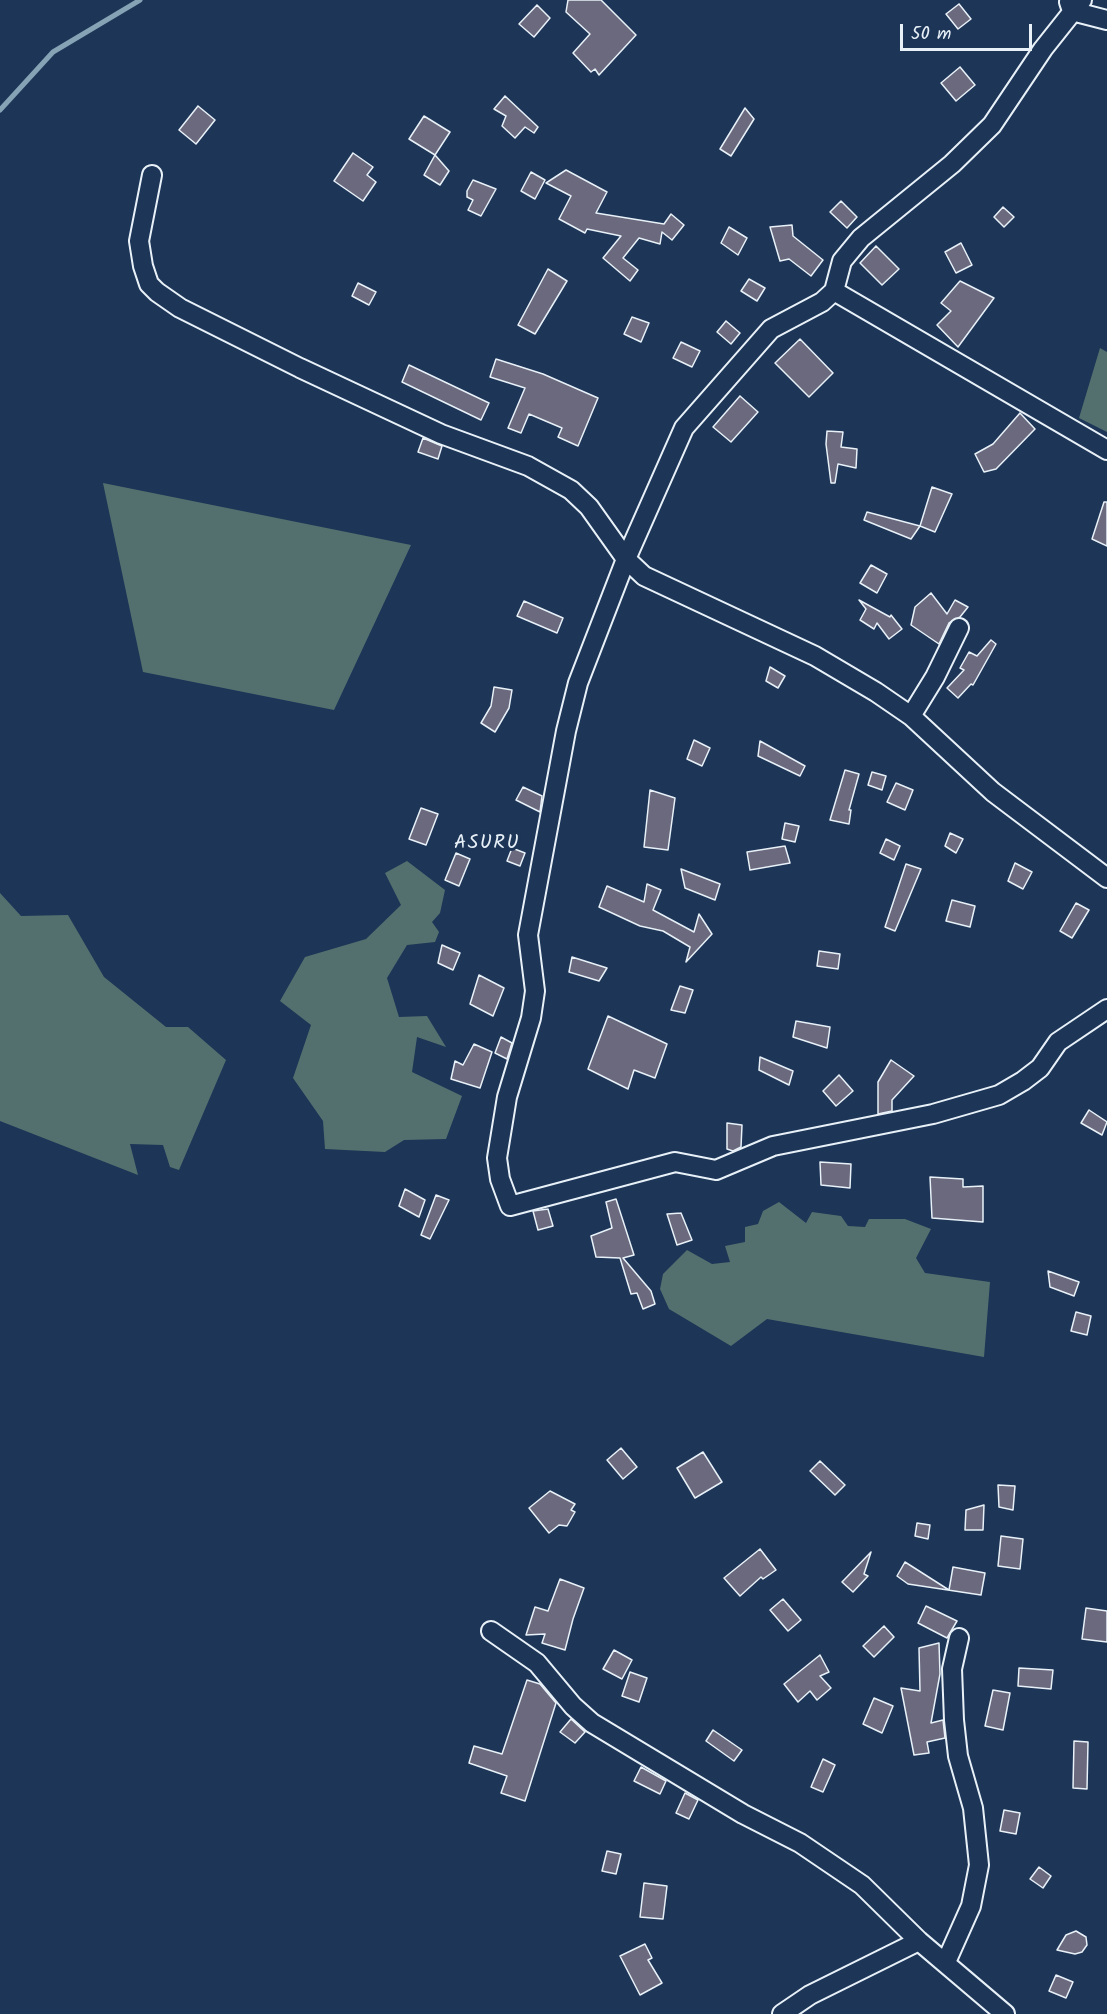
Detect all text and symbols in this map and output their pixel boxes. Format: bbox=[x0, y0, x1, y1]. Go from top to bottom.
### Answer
scale bar bbox=[903, 12, 1035, 50]
text: 50 m bbox=[911, 20, 951, 49]
district label: ASURU bbox=[454, 833, 520, 857]

